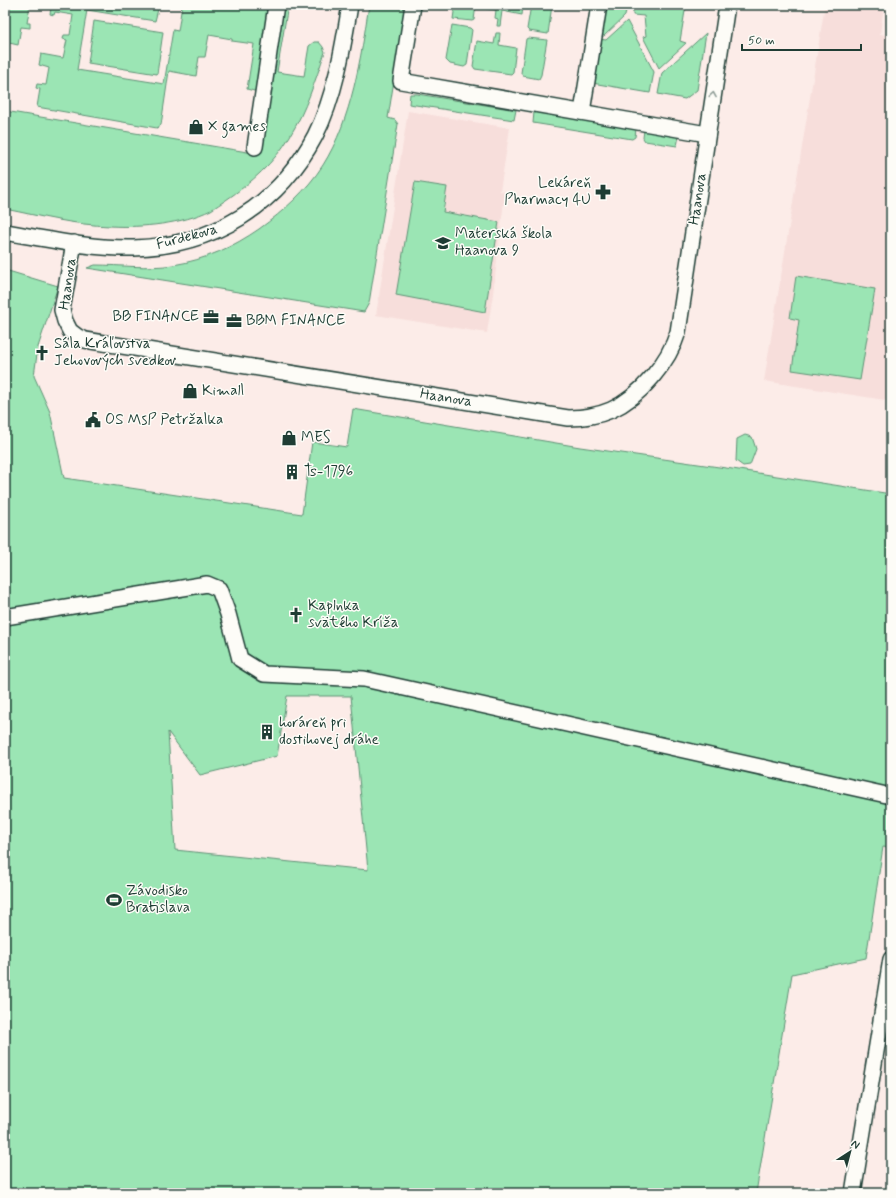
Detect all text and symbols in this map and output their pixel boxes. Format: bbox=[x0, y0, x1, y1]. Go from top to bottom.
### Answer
scale bar bbox=[742, 26, 861, 52]
text: 50 m bbox=[748, 33, 775, 49]
one-way arrow bbox=[708, 92, 717, 98]
place label: X games bbox=[208, 117, 266, 138]
shop icon: X games bbox=[187, 118, 205, 136]
street label: Haanova bbox=[684, 171, 712, 226]
place label: Lekáreň Pharmacy 4U bbox=[504, 173, 591, 210]
pharmacy icon: Lekáreň Pharmacy 4U bbox=[594, 183, 612, 201]
street label: Furdekova bbox=[154, 219, 220, 255]
place label: Materská škola Haanova 9 bbox=[455, 224, 552, 261]
school or university icon: Materská škola Haanova 9 bbox=[434, 234, 452, 252]
street label: Haanova bbox=[54, 256, 82, 311]
place label: BB FINANCE bbox=[112, 307, 199, 327]
office icon: BB FINANCE bbox=[202, 308, 220, 326]
place label: BBM FINANCE bbox=[246, 311, 346, 331]
office icon: BBM FINANCE bbox=[225, 312, 243, 330]
place label: Sála Kráľovstva Jehovových svedkov bbox=[54, 334, 176, 371]
church icon: Sála Kráľovstva Jehovových svedkov bbox=[33, 344, 51, 362]
place label: Kimall bbox=[202, 381, 244, 401]
shop icon: Kimall bbox=[181, 382, 199, 400]
street label: Haanova bbox=[418, 384, 474, 412]
place label: OS MsP Petržalka bbox=[105, 410, 223, 430]
public building icon: OS MsP Petržalka bbox=[84, 411, 102, 429]
place label: MES bbox=[301, 428, 331, 448]
shop icon: MES bbox=[280, 429, 298, 447]
place label: Ts-1796 bbox=[304, 462, 354, 482]
building icon: Ts-1796 bbox=[283, 463, 301, 481]
place label: Kaplnka svätého Kríža bbox=[308, 596, 399, 633]
church icon: Kaplnka svätého Kríža bbox=[287, 606, 305, 624]
place label: horáreň pri dostihovej dráhe bbox=[279, 713, 379, 750]
building icon: horáreň pri dostihovej dráhe bbox=[258, 723, 276, 741]
place label: Závodisko Bratislava bbox=[126, 881, 190, 918]
sports icon: Závodisko Bratislava bbox=[105, 891, 123, 909]
north arrow bbox=[830, 1132, 870, 1172]
text: N bbox=[848, 1137, 862, 1153]

